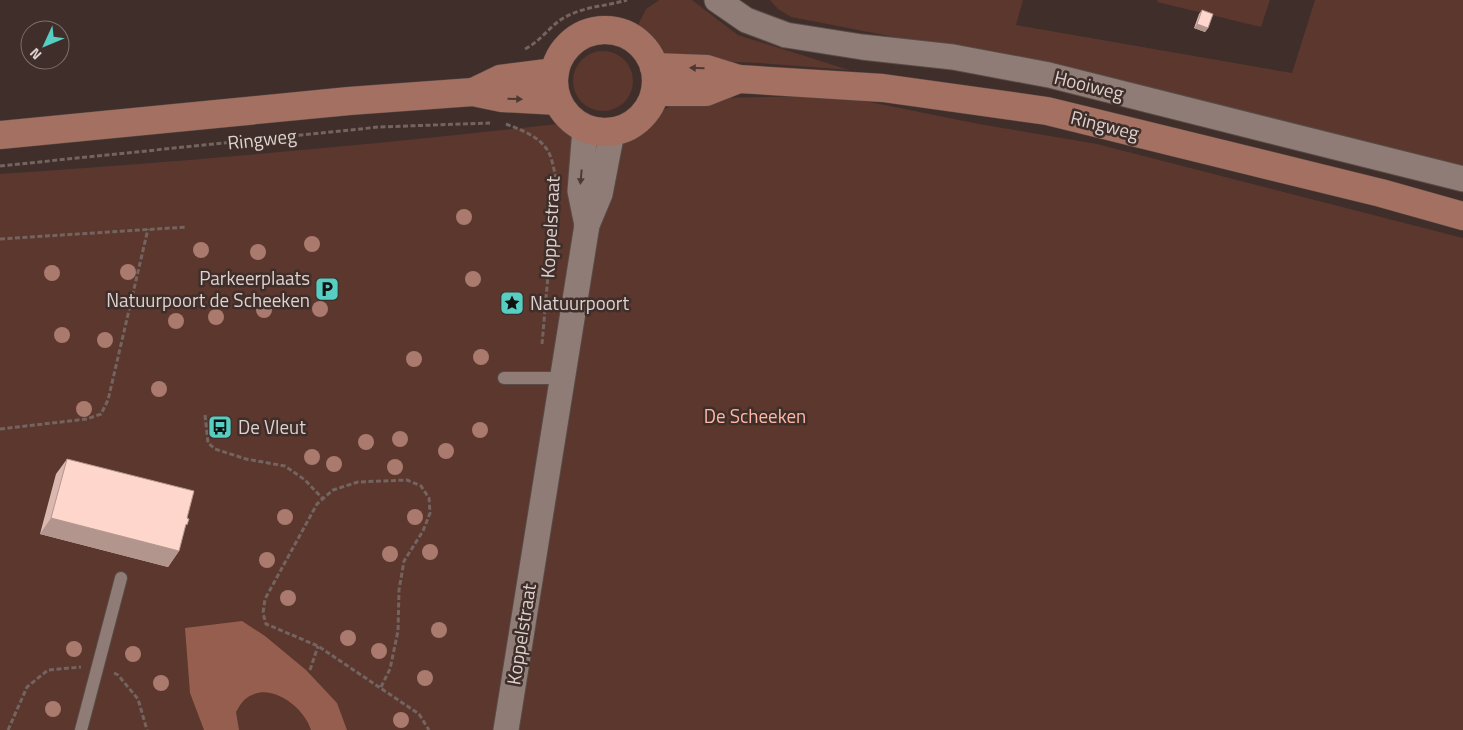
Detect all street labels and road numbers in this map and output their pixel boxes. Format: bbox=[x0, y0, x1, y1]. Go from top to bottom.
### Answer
street label: Hooiweg bbox=[1051, 62, 1127, 107]
street label: Ringweg bbox=[1068, 102, 1143, 147]
street label: Ringweg bbox=[226, 120, 298, 157]
street label: Koppelstraat bbox=[532, 175, 567, 279]
street label: Koppelstraat bbox=[498, 581, 543, 687]

